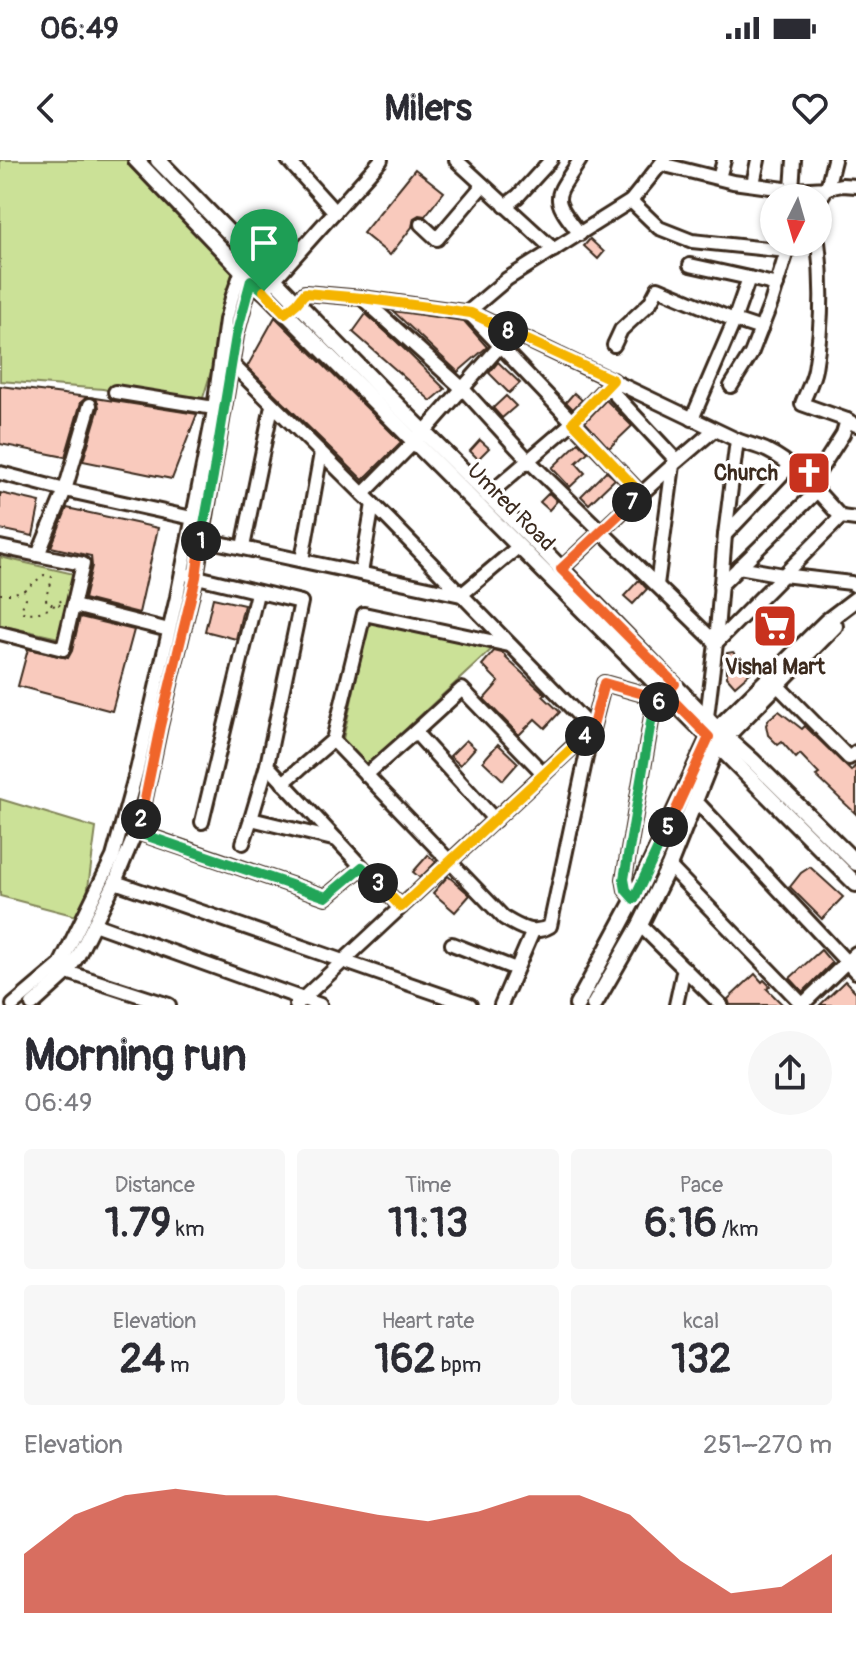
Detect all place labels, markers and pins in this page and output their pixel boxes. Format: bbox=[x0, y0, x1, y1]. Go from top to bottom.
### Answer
pin bbox=[230, 209, 298, 291]
pin: 8 bbox=[488, 311, 528, 351]
church icon: Church bbox=[785, 449, 833, 497]
place label: Church bbox=[714, 459, 778, 487]
pin: 7 bbox=[612, 482, 652, 522]
pin: 1 bbox=[181, 521, 221, 561]
supermarket icon: Vishal Mart bbox=[751, 602, 799, 650]
place label: Vishal Mart bbox=[725, 653, 826, 681]
pin: 6 bbox=[639, 682, 679, 722]
pin: 4 bbox=[565, 716, 605, 756]
pin: 2 bbox=[121, 799, 161, 839]
pin: 5 bbox=[648, 807, 688, 847]
pin: 3 bbox=[358, 863, 398, 903]

